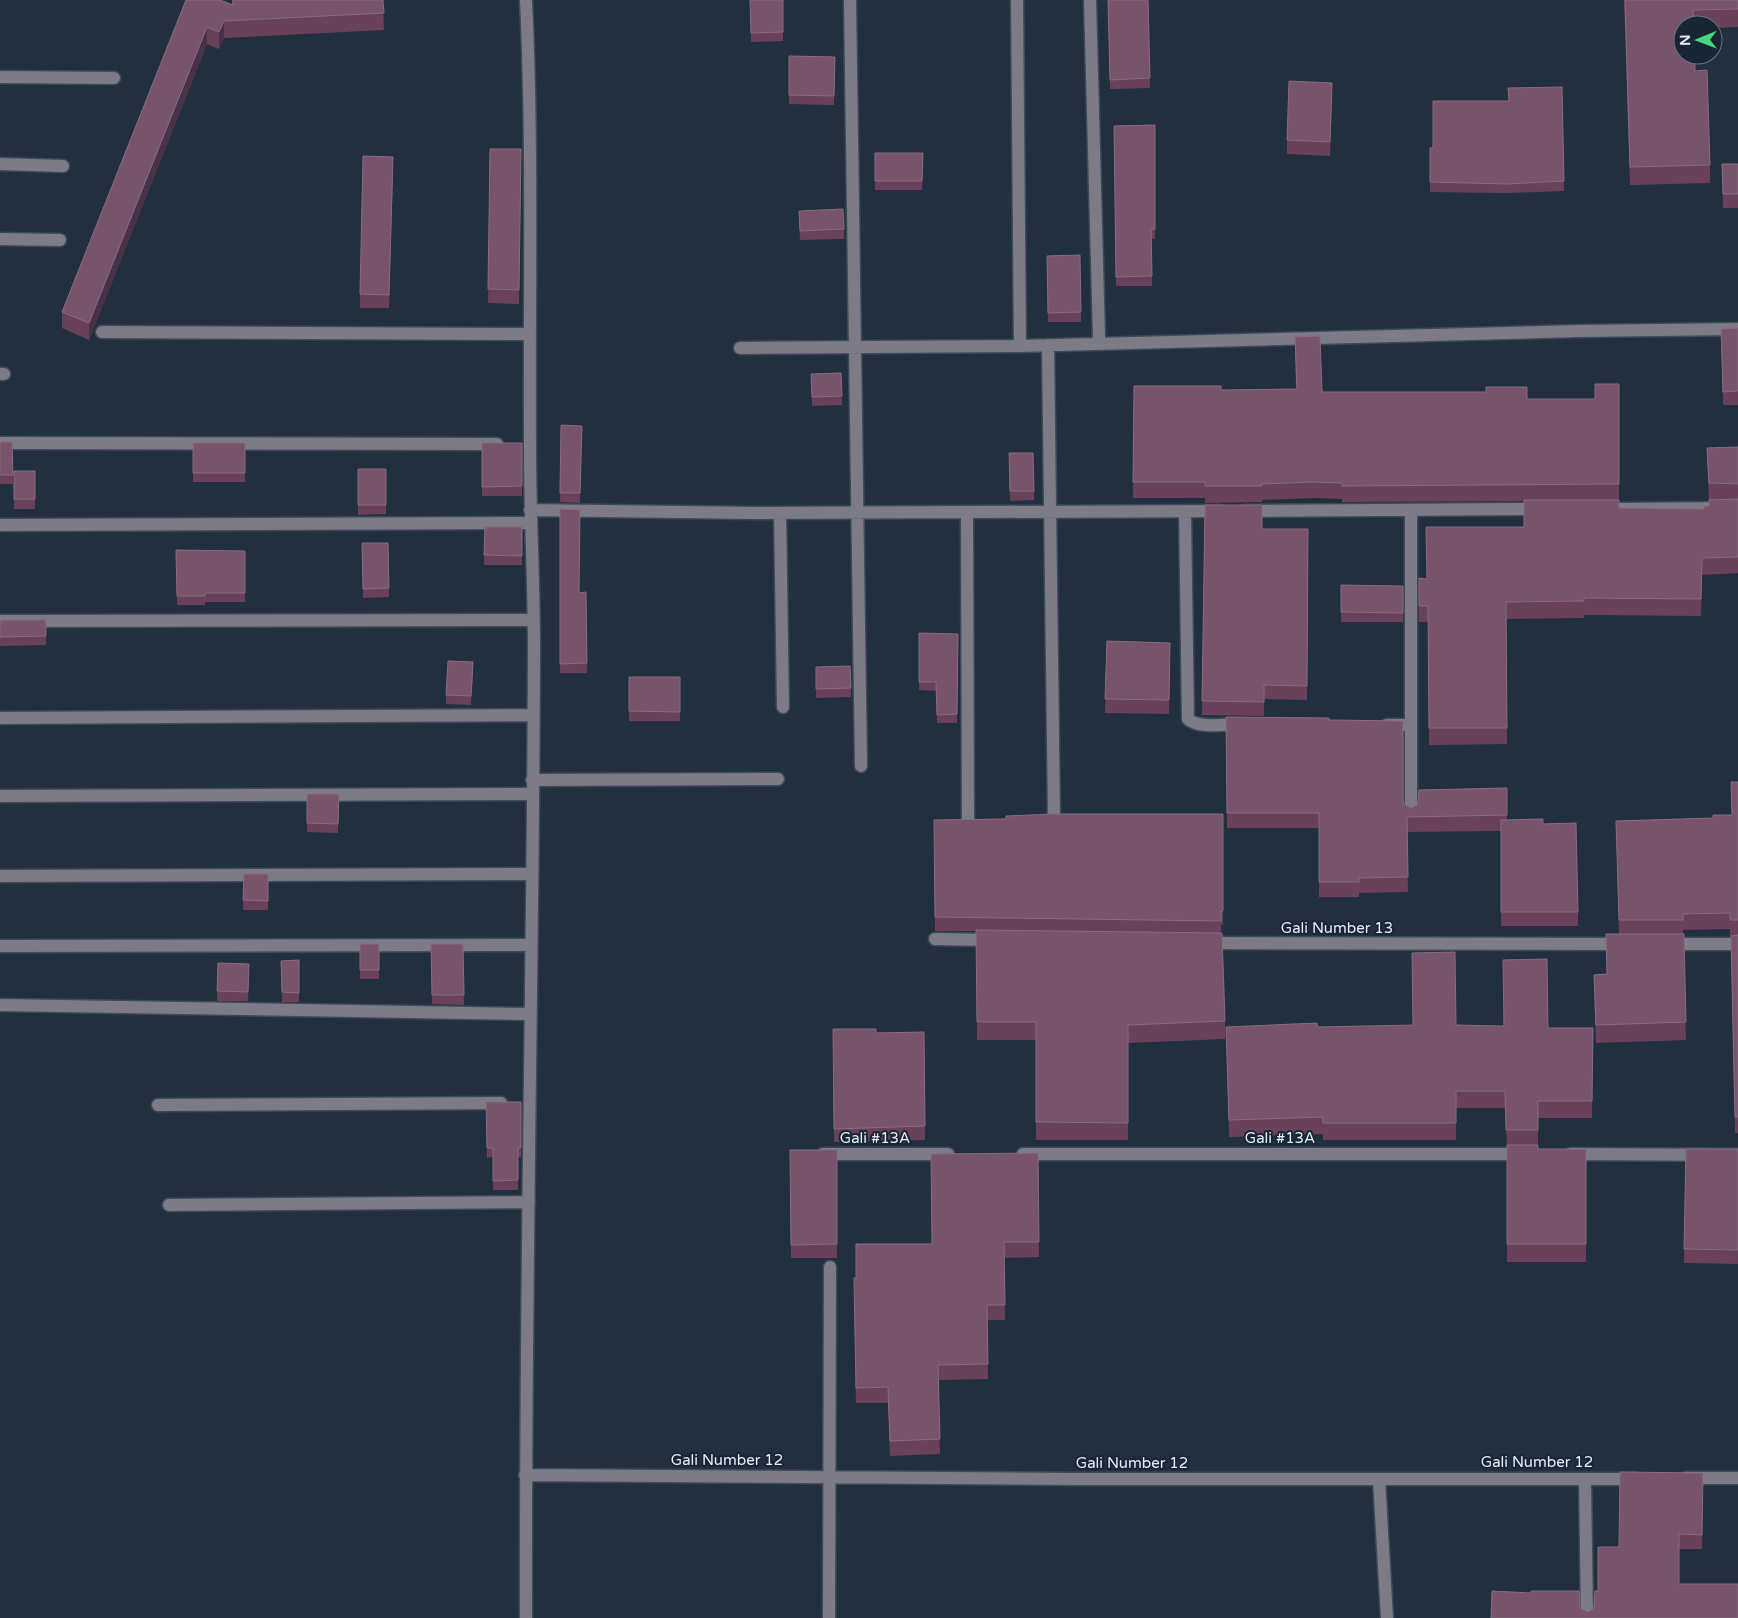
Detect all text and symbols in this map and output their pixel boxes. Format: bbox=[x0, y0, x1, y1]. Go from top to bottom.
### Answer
north arrow bbox=[1673, 15, 1723, 65]
text: N bbox=[1677, 34, 1694, 46]
street label: Gali Number 13 bbox=[1281, 919, 1393, 937]
street label: Gali #13A bbox=[840, 1129, 910, 1147]
street label: Gali #13A bbox=[1245, 1129, 1315, 1147]
street label: Gali Number 12 bbox=[671, 1451, 783, 1469]
street label: Gali Number 12 bbox=[1481, 1453, 1593, 1471]
street label: Gali Number 12 bbox=[1076, 1454, 1188, 1472]

